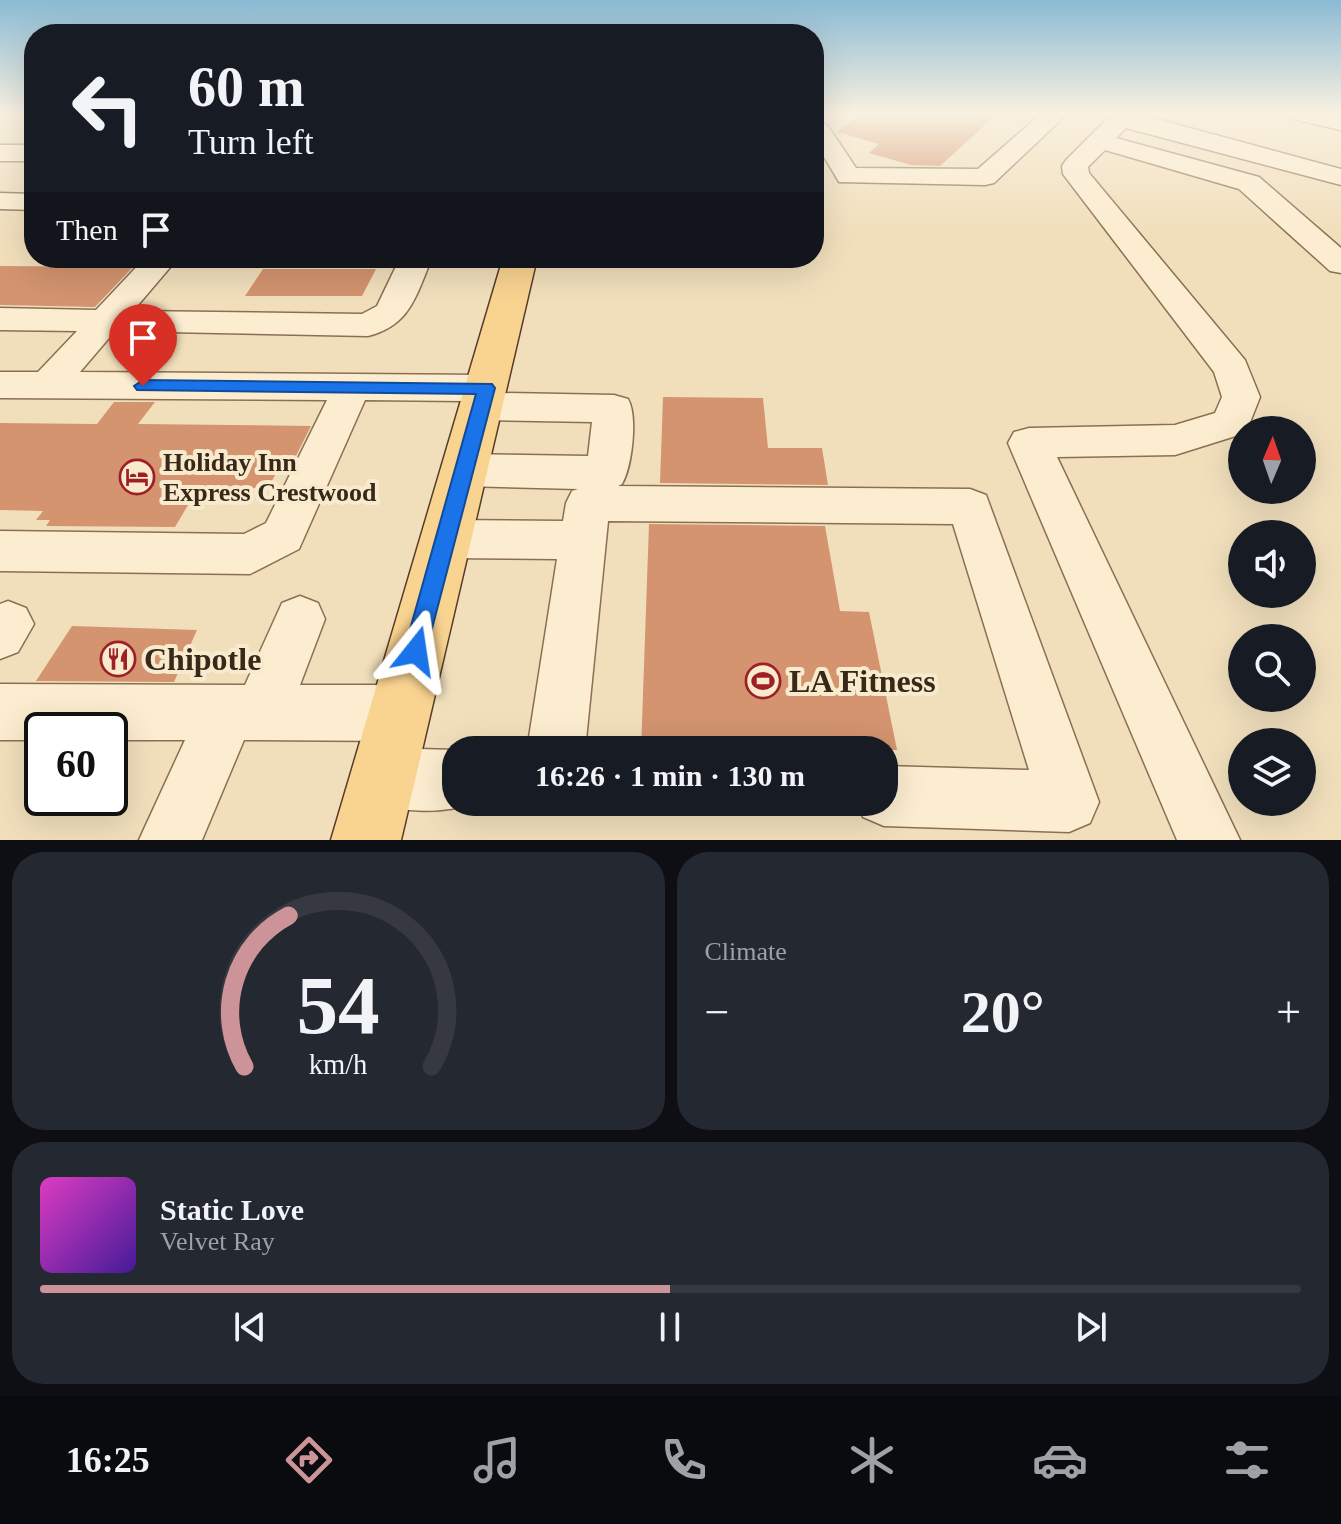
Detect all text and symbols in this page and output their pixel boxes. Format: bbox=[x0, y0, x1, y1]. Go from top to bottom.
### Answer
icon: left bbox=[56, 56, 160, 160]
text: 60 m bbox=[188, 56, 305, 118]
text: Turn left bbox=[188, 122, 314, 162]
icon: arrive bbox=[134, 208, 178, 252]
text: Then bbox=[56, 213, 118, 246]
pin bbox=[109, 304, 177, 386]
icon: arrive bbox=[121, 316, 165, 360]
north arrow bbox=[1228, 416, 1316, 504]
map controls bbox=[1228, 416, 1316, 816]
place label: Holiday Inn Express Crestwood bbox=[163, 448, 377, 507]
hotel icon: Holiday Inn Express Crestwood bbox=[118, 458, 156, 496]
button: sound bbox=[1228, 520, 1316, 608]
position arrow bbox=[374, 609, 458, 693]
button: search bbox=[1228, 624, 1316, 712]
restaurant icon: Chipotle bbox=[99, 640, 137, 678]
place label: Chipotle bbox=[144, 641, 261, 677]
sports icon: LA Fitness bbox=[744, 662, 782, 700]
place label: LA Fitness bbox=[789, 663, 936, 699]
speed limit sign: 60 bbox=[24, 712, 128, 816]
button: layers bbox=[1228, 728, 1316, 816]
text: 16:26 · 1 min · 130 m bbox=[535, 759, 805, 792]
text: Climate bbox=[705, 937, 787, 966]
text: 54 bbox=[297, 959, 380, 1051]
text: 20° bbox=[961, 979, 1045, 1045]
text: − bbox=[705, 988, 729, 1037]
text: + bbox=[1276, 988, 1301, 1037]
text: km/h bbox=[309, 1049, 368, 1080]
text: Static Love bbox=[160, 1193, 304, 1226]
text: Velvet Ray bbox=[160, 1227, 275, 1256]
icon: previous bbox=[228, 1305, 272, 1349]
icon: pause bbox=[648, 1305, 692, 1349]
icon: next bbox=[1069, 1305, 1113, 1349]
icon: directions bbox=[281, 1432, 337, 1488]
icon: music bbox=[469, 1432, 525, 1488]
icon: phone bbox=[656, 1432, 712, 1488]
icon: climate bbox=[844, 1432, 900, 1488]
icon: car bbox=[1032, 1432, 1088, 1488]
icon: filters bbox=[1219, 1432, 1275, 1488]
text: 16:25 bbox=[66, 1440, 150, 1480]

